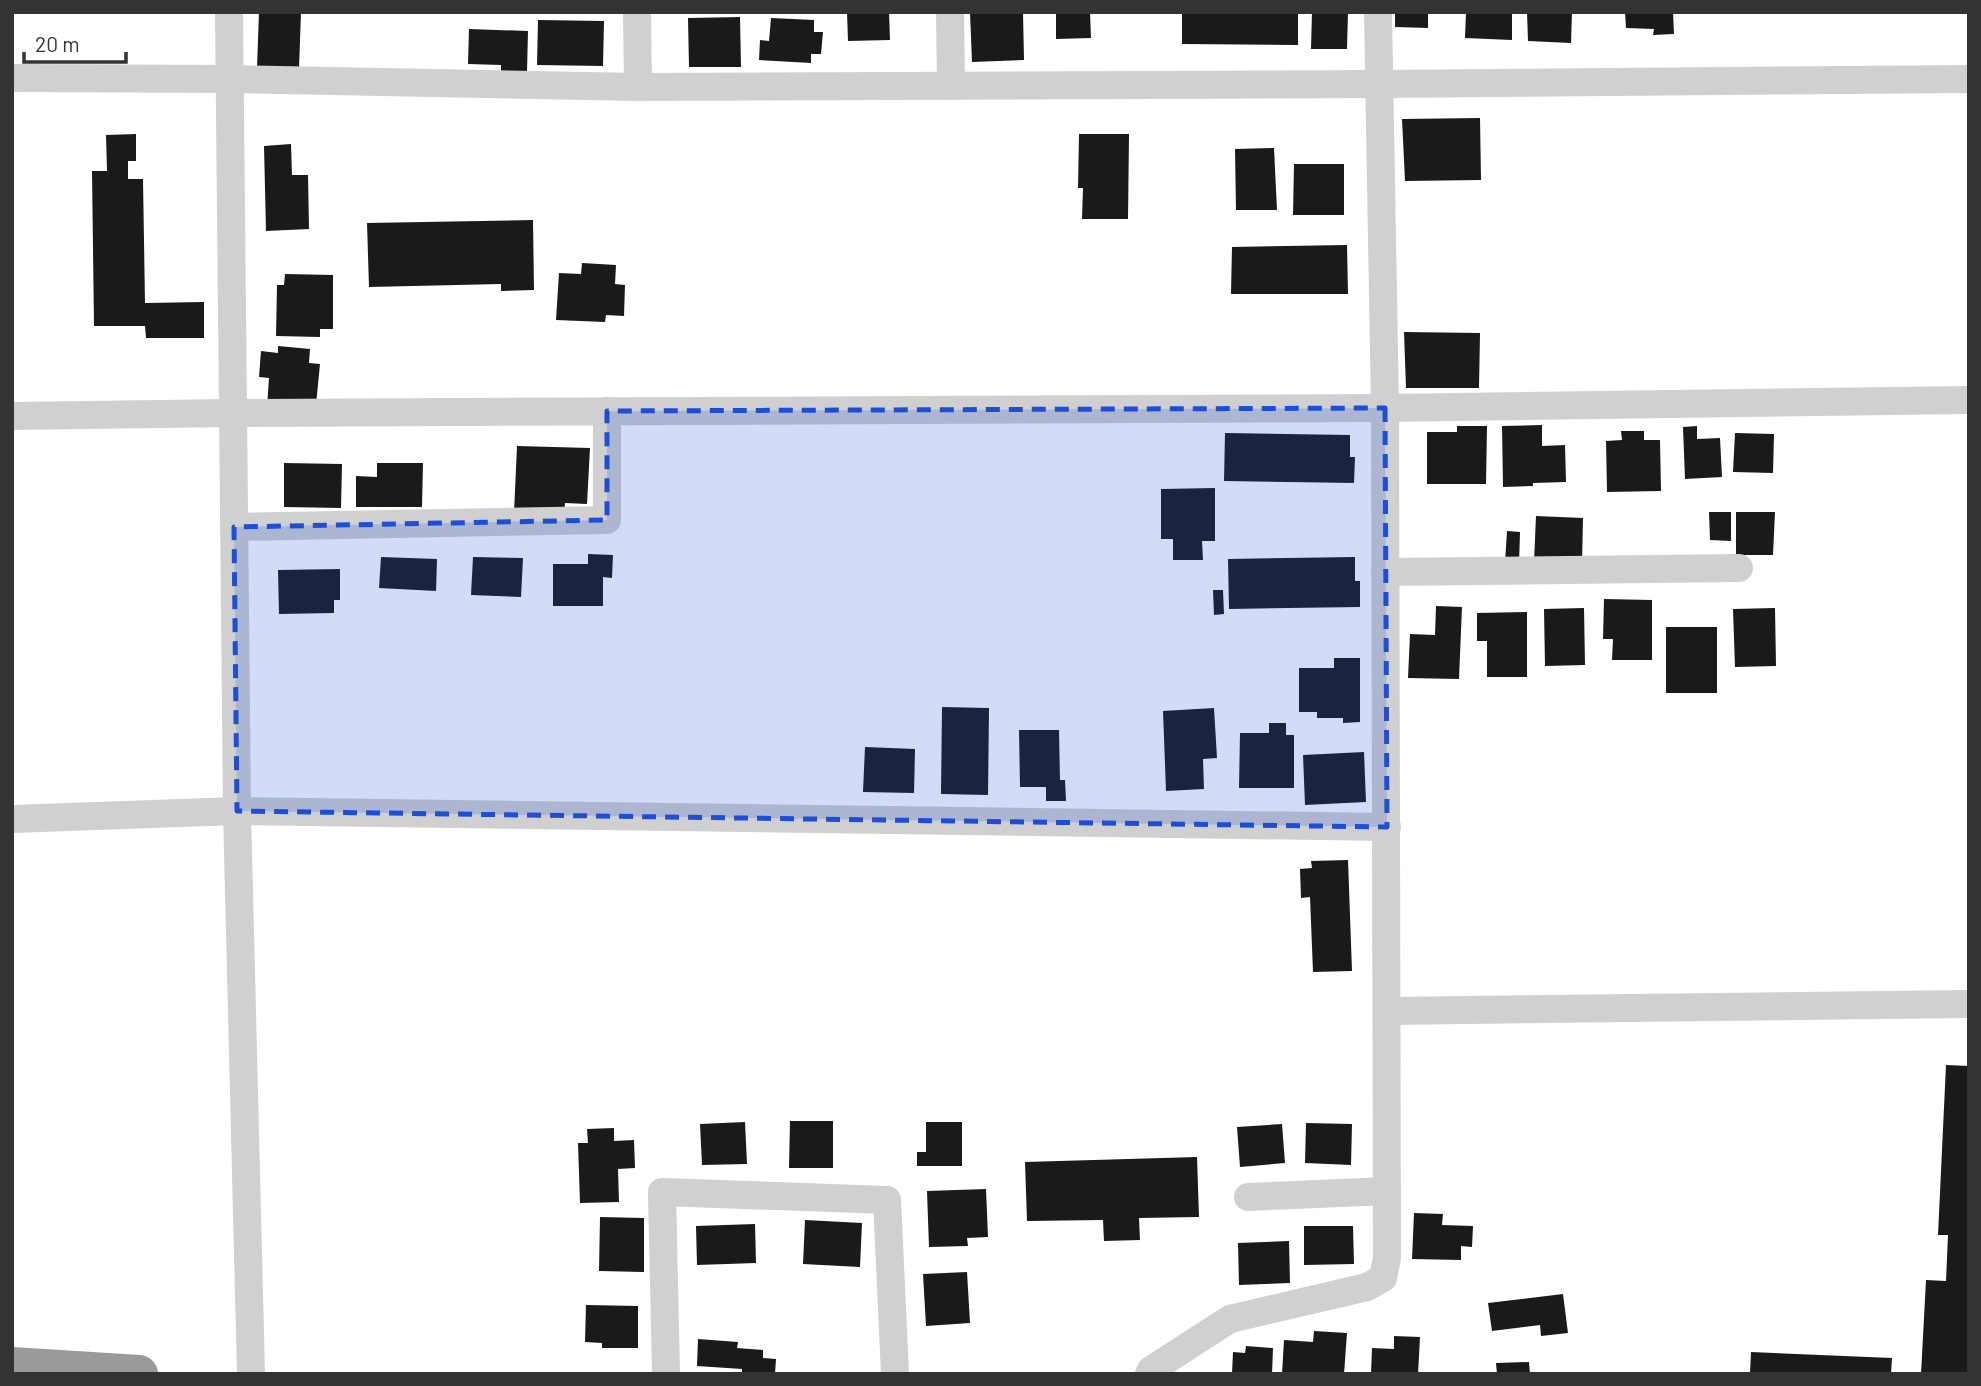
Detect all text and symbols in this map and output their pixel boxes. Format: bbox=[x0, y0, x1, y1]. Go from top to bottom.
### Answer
scale bar bbox=[24, 21, 126, 65]
text: 20 m bbox=[35, 31, 80, 56]

